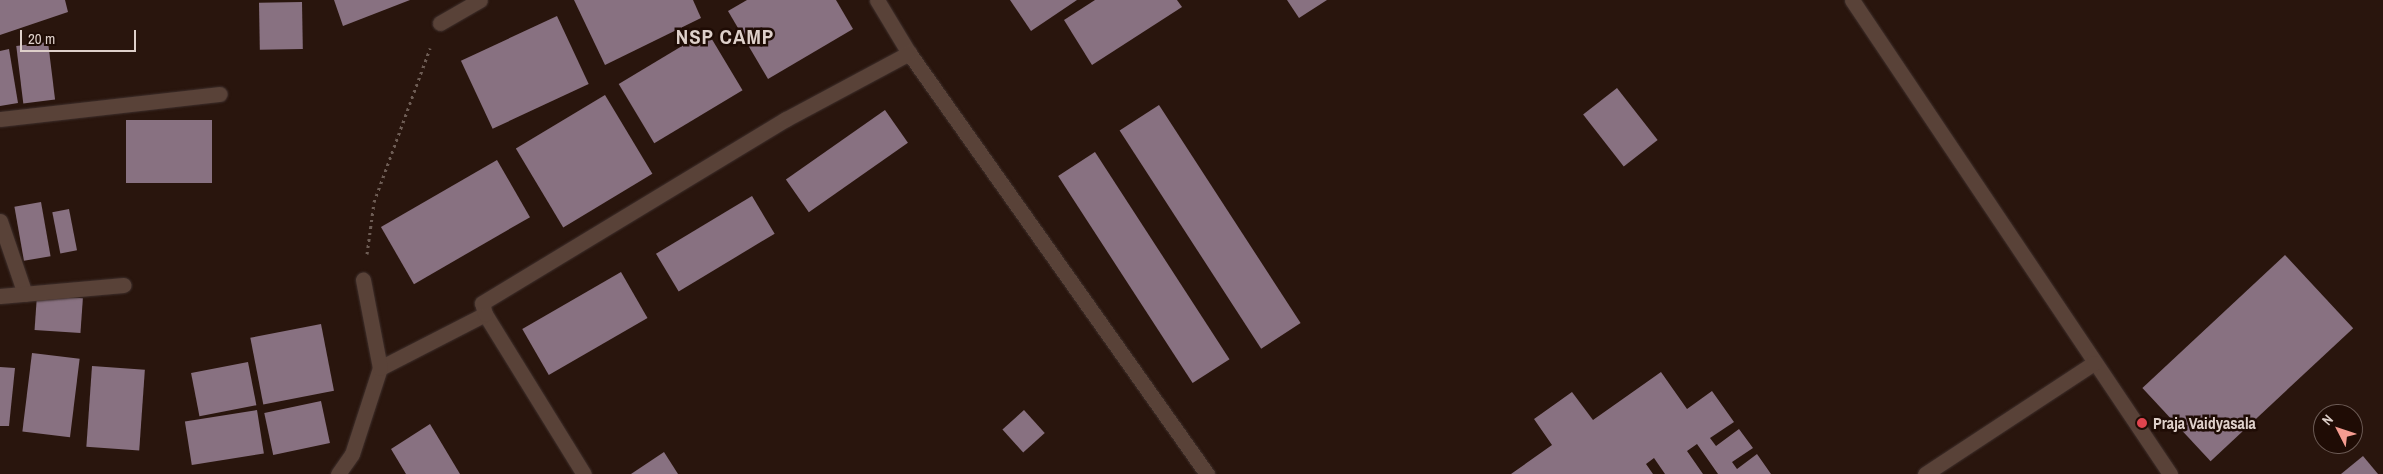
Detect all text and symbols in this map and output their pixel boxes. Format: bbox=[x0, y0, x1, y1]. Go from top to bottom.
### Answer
scale bar bbox=[22, 20, 139, 52]
district label: NSP CAMP bbox=[675, 24, 775, 50]
text: 20 m bbox=[28, 28, 55, 49]
north arrow bbox=[2313, 404, 2363, 454]
text: N bbox=[2318, 411, 2337, 429]
place label: Praja Vaidyasala bbox=[2153, 413, 2256, 433]
marker: Praja Vaidyasala bbox=[2135, 416, 2149, 430]

